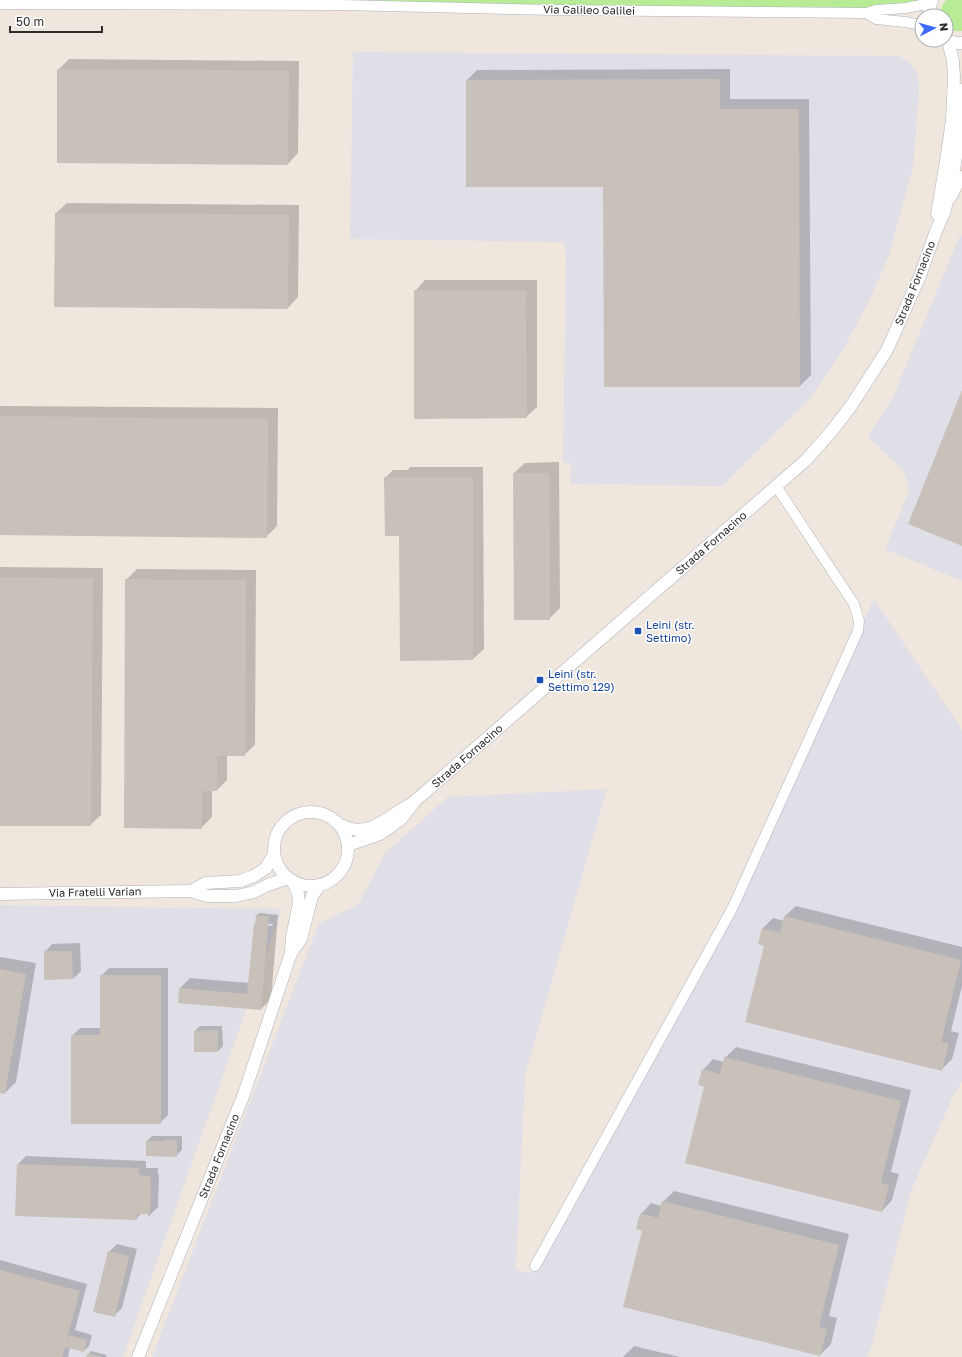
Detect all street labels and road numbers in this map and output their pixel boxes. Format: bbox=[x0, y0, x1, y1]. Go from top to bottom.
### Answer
street label: Via Galileo Galilei bbox=[543, 2, 635, 17]
street label: Strada Fornacino bbox=[892, 238, 938, 327]
street label: Strada Fornacino bbox=[672, 508, 749, 577]
street label: Strada Fornacino bbox=[428, 721, 505, 790]
street label: Via Fratelli Varian bbox=[48, 884, 141, 899]
street label: Strada Fornacino bbox=[196, 1111, 242, 1200]

